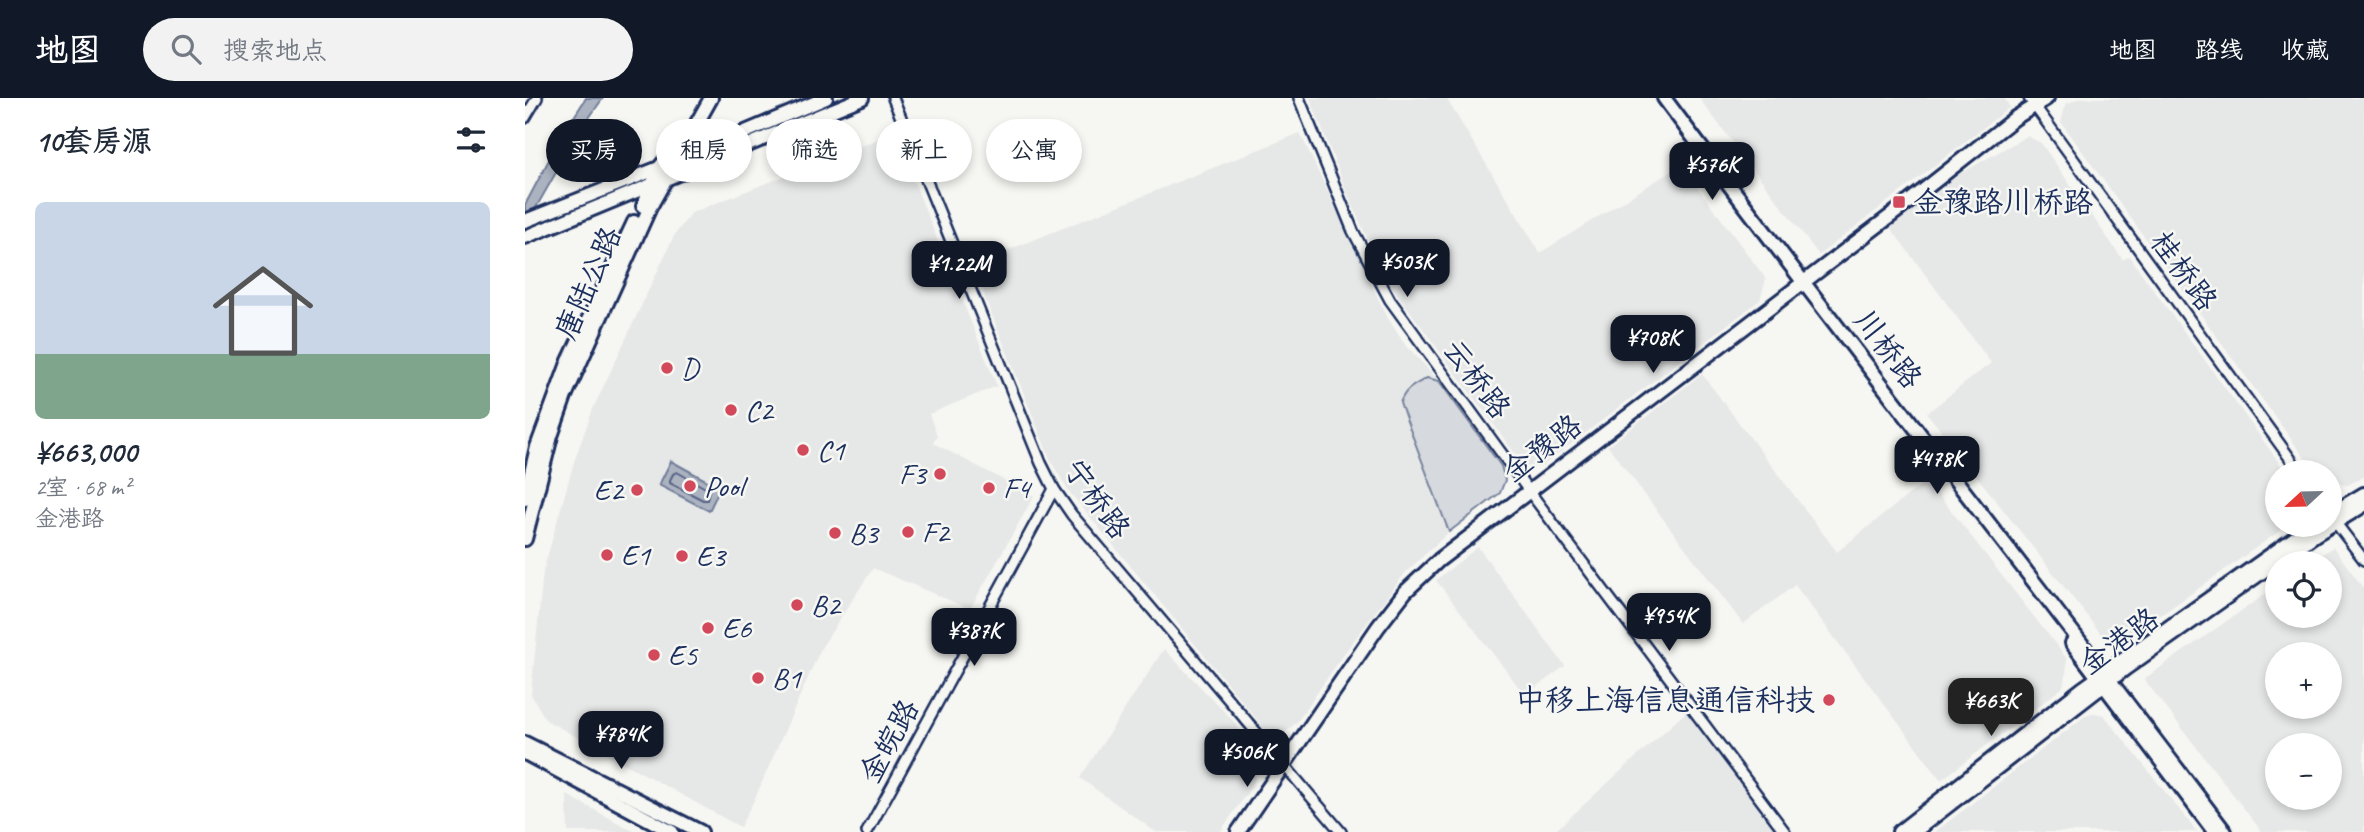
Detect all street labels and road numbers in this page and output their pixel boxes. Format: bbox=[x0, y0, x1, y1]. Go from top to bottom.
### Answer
street label: 唐陆公路 bbox=[546, 220, 630, 346]
street label: 桂桥路 bbox=[2142, 223, 2226, 319]
street label: 川桥路 bbox=[1845, 302, 1931, 396]
street label: 云桥路 bbox=[1435, 332, 1519, 426]
street label: 金豫路 bbox=[1495, 406, 1589, 490]
street label: 宁桥路 bbox=[1055, 451, 1139, 547]
street label: 金港路 bbox=[2071, 599, 2167, 683]
street label: 金皖路 bbox=[851, 692, 927, 790]

